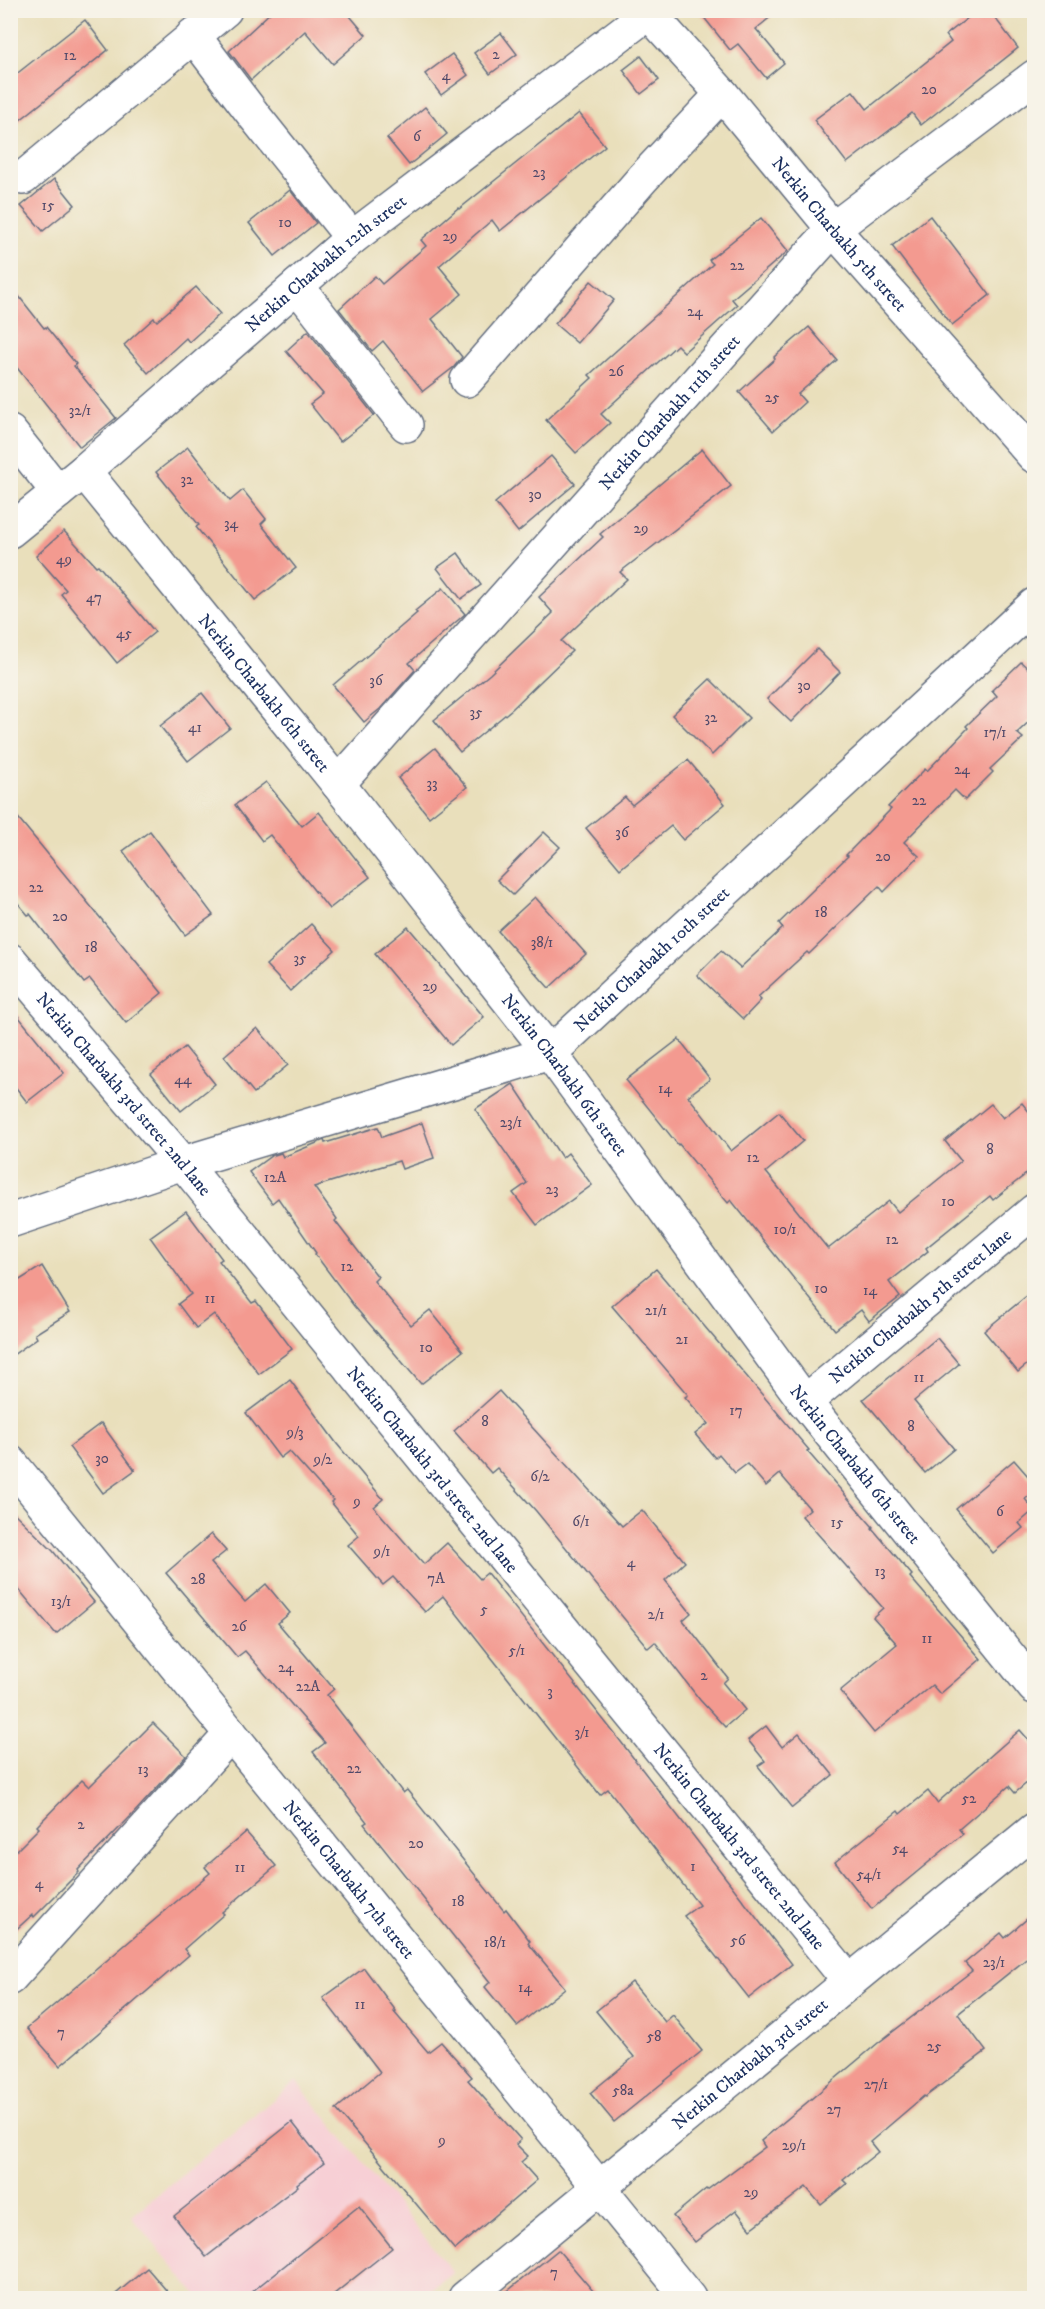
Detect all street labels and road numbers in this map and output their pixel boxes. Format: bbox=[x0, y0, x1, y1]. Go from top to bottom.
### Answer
street label: Nerkin Charbakh 5th street bbox=[766, 153, 911, 317]
street label: Nerkin Charbakh 12th street bbox=[241, 190, 411, 338]
street label: Nerkin Charbakh 11th street bbox=[595, 331, 745, 495]
street label: Nerkin Charbakh 6th street bbox=[193, 610, 334, 777]
street label: Nerkin Charbakh 10th street bbox=[570, 882, 735, 1037]
street label: Nerkin Charbakh 3rd street 2nd lane bbox=[31, 989, 215, 1201]
street label: Nerkin Charbakh 6th street bbox=[496, 990, 632, 1161]
street label: Nerkin Charbakh 5th street lane bbox=[825, 1224, 1016, 1389]
street label: Nerkin Charbakh 3rd street 2nd lane bbox=[341, 1363, 522, 1578]
street label: Nerkin Charbakh 6th street bbox=[784, 1381, 925, 1549]
street label: Nerkin Charbakh 3rd street 2nd lane bbox=[648, 1739, 829, 1955]
street label: Nerkin Charbakh 7th street bbox=[278, 1797, 419, 1964]
street label: Nerkin Charbakh 3rd street bbox=[668, 1994, 833, 2135]

